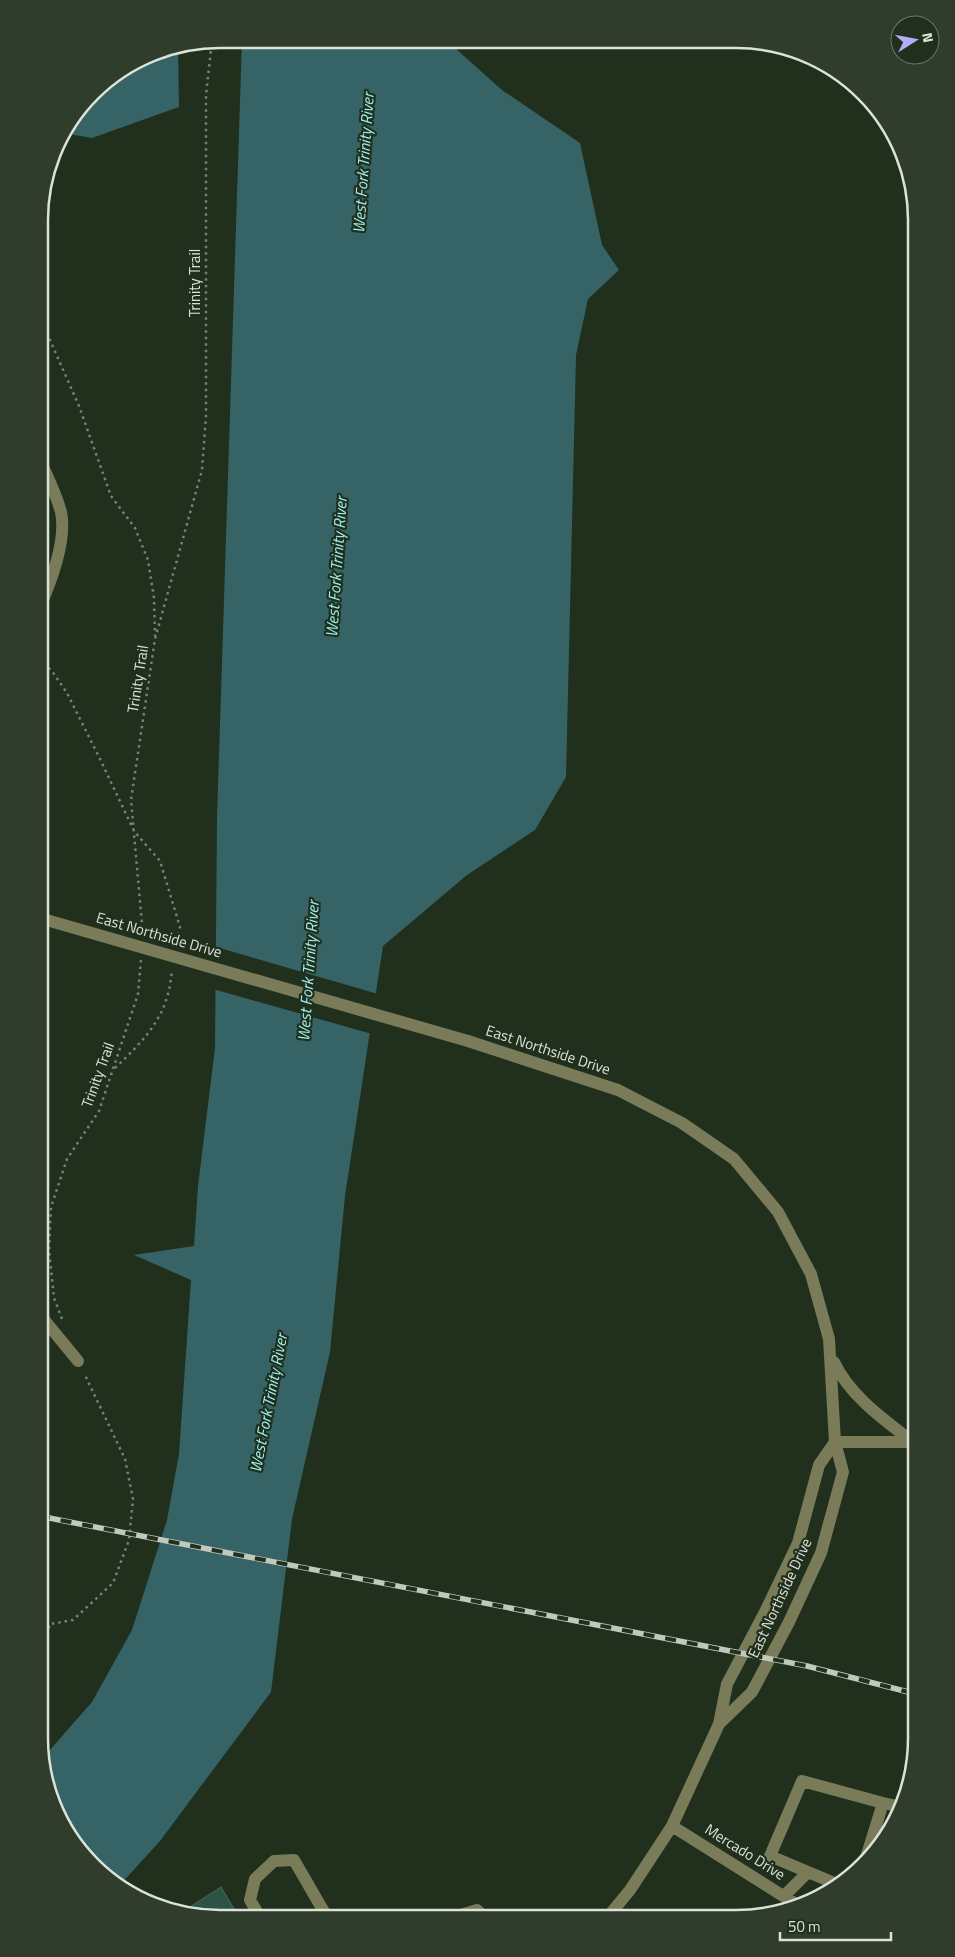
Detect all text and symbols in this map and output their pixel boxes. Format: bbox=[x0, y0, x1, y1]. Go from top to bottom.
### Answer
north arrow bbox=[890, 15, 940, 65]
text: N bbox=[917, 31, 939, 44]
water label: West Fork Trinity River bbox=[346, 90, 380, 234]
street label: Trinity Trail bbox=[183, 249, 206, 317]
water label: West Fork Trinity River bbox=[319, 494, 353, 638]
street label: Trinity Trail bbox=[121, 643, 154, 714]
water label: West Fork Trinity River bbox=[291, 898, 325, 1042]
street label: East Northside Drive bbox=[94, 906, 225, 963]
street label: East Northside Drive bbox=[483, 1019, 613, 1081]
street label: Trinity Trail bbox=[75, 1039, 120, 1111]
water label: West Fork Trinity River bbox=[243, 1330, 294, 1474]
street label: East Northside Drive bbox=[742, 1534, 817, 1661]
street label: Mercado Drive bbox=[701, 1818, 790, 1885]
scale bar bbox=[780, 1910, 891, 1942]
text: 50 m bbox=[788, 1915, 821, 1938]

